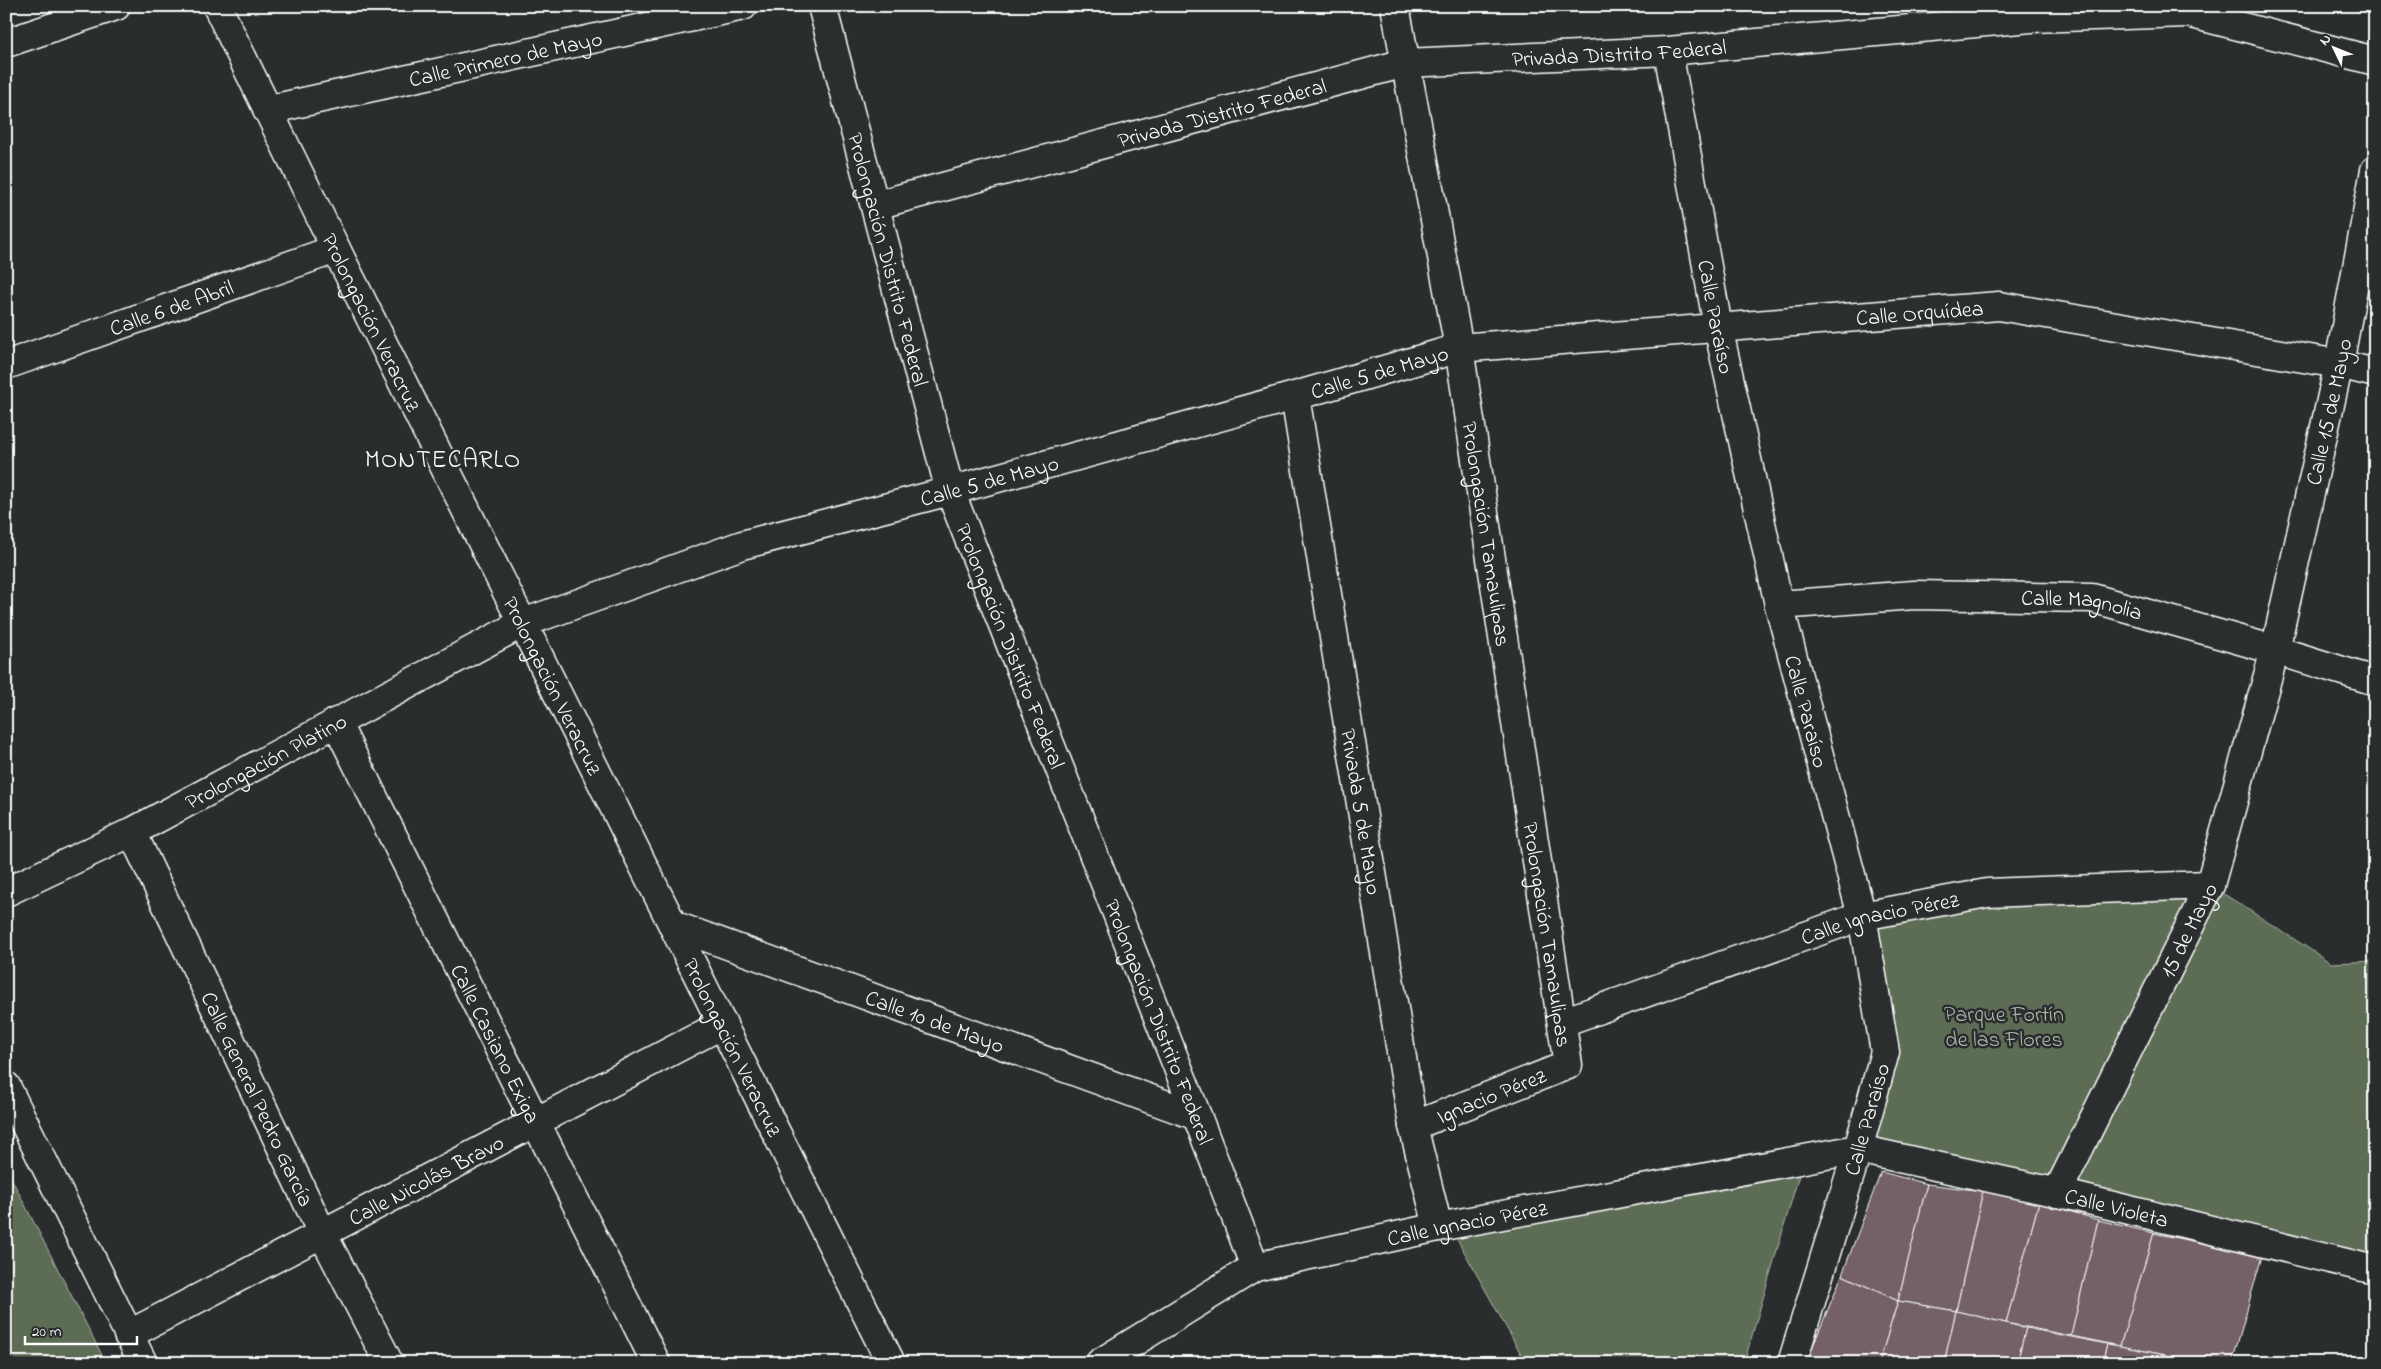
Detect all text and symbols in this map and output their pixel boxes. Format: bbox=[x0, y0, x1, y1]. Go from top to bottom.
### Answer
north arrow bbox=[2308, 22, 2358, 72]
street label: Calle Primero de Mayo bbox=[406, 24, 606, 98]
text: N bbox=[2315, 30, 2336, 51]
street label: Privada Distrito Federal bbox=[1511, 33, 1728, 77]
street label: Privada Distrito Federal bbox=[1115, 72, 1331, 158]
street label: Prolongación Distrito Federal bbox=[837, 130, 935, 390]
street label: Prolongación Veracruz bbox=[312, 229, 428, 419]
street label: Calle Paraíso bbox=[1687, 258, 1741, 377]
street label: Calle 6 de Abril bbox=[106, 273, 238, 346]
street label: Calle Orquídea bbox=[1855, 294, 1985, 336]
street label: Calle 15 de Mayo bbox=[2299, 336, 2362, 489]
street label: Calle 5 de Mayo bbox=[1307, 339, 1453, 410]
street label: Prolongación Tamaulipas bbox=[1451, 420, 1517, 649]
district label: MONTECARLO bbox=[365, 443, 521, 479]
street label: Calle 5 de Mayo bbox=[917, 449, 1063, 517]
street label: Prolongación Distrito Federal bbox=[946, 520, 1071, 774]
street label: Calle Magnolia bbox=[2021, 584, 2146, 631]
street label: Prolongación Veracruz bbox=[493, 592, 609, 782]
street label: Calle Paraíso bbox=[1774, 652, 1835, 772]
street label: Prolongación Platino bbox=[180, 707, 354, 820]
street label: Privada 5 de Mayo bbox=[1330, 727, 1388, 897]
street label: Prolongación Tamaulipas bbox=[1512, 820, 1578, 1049]
street label: 15 de Mayo bbox=[2153, 878, 2228, 984]
street label: Calle Ignacio Pérez bbox=[1797, 885, 1963, 955]
street label: Prolongación Distrito Federal bbox=[1094, 895, 1220, 1150]
street label: Prolongación Veracruz bbox=[673, 954, 789, 1144]
street label: Calle Casiano Exiga bbox=[440, 959, 547, 1130]
street label: Calle 10 de Mayo bbox=[860, 983, 1008, 1063]
street label: Calle General Pedro García bbox=[191, 987, 320, 1213]
park label: Parque Fortín de las Flores bbox=[1944, 1000, 2064, 1057]
street label: Calle Paraíso bbox=[1838, 1060, 1900, 1180]
street label: Ignacio Pérez bbox=[1433, 1061, 1553, 1135]
street label: Calle Nicolás Bravo bbox=[344, 1128, 510, 1236]
street label: Calle Violeta bbox=[2061, 1182, 2171, 1238]
street label: Calle Ignacio Pérez bbox=[1385, 1194, 1551, 1257]
scale bar bbox=[25, 1314, 138, 1346]
text: 20 m bbox=[32, 1321, 62, 1343]

